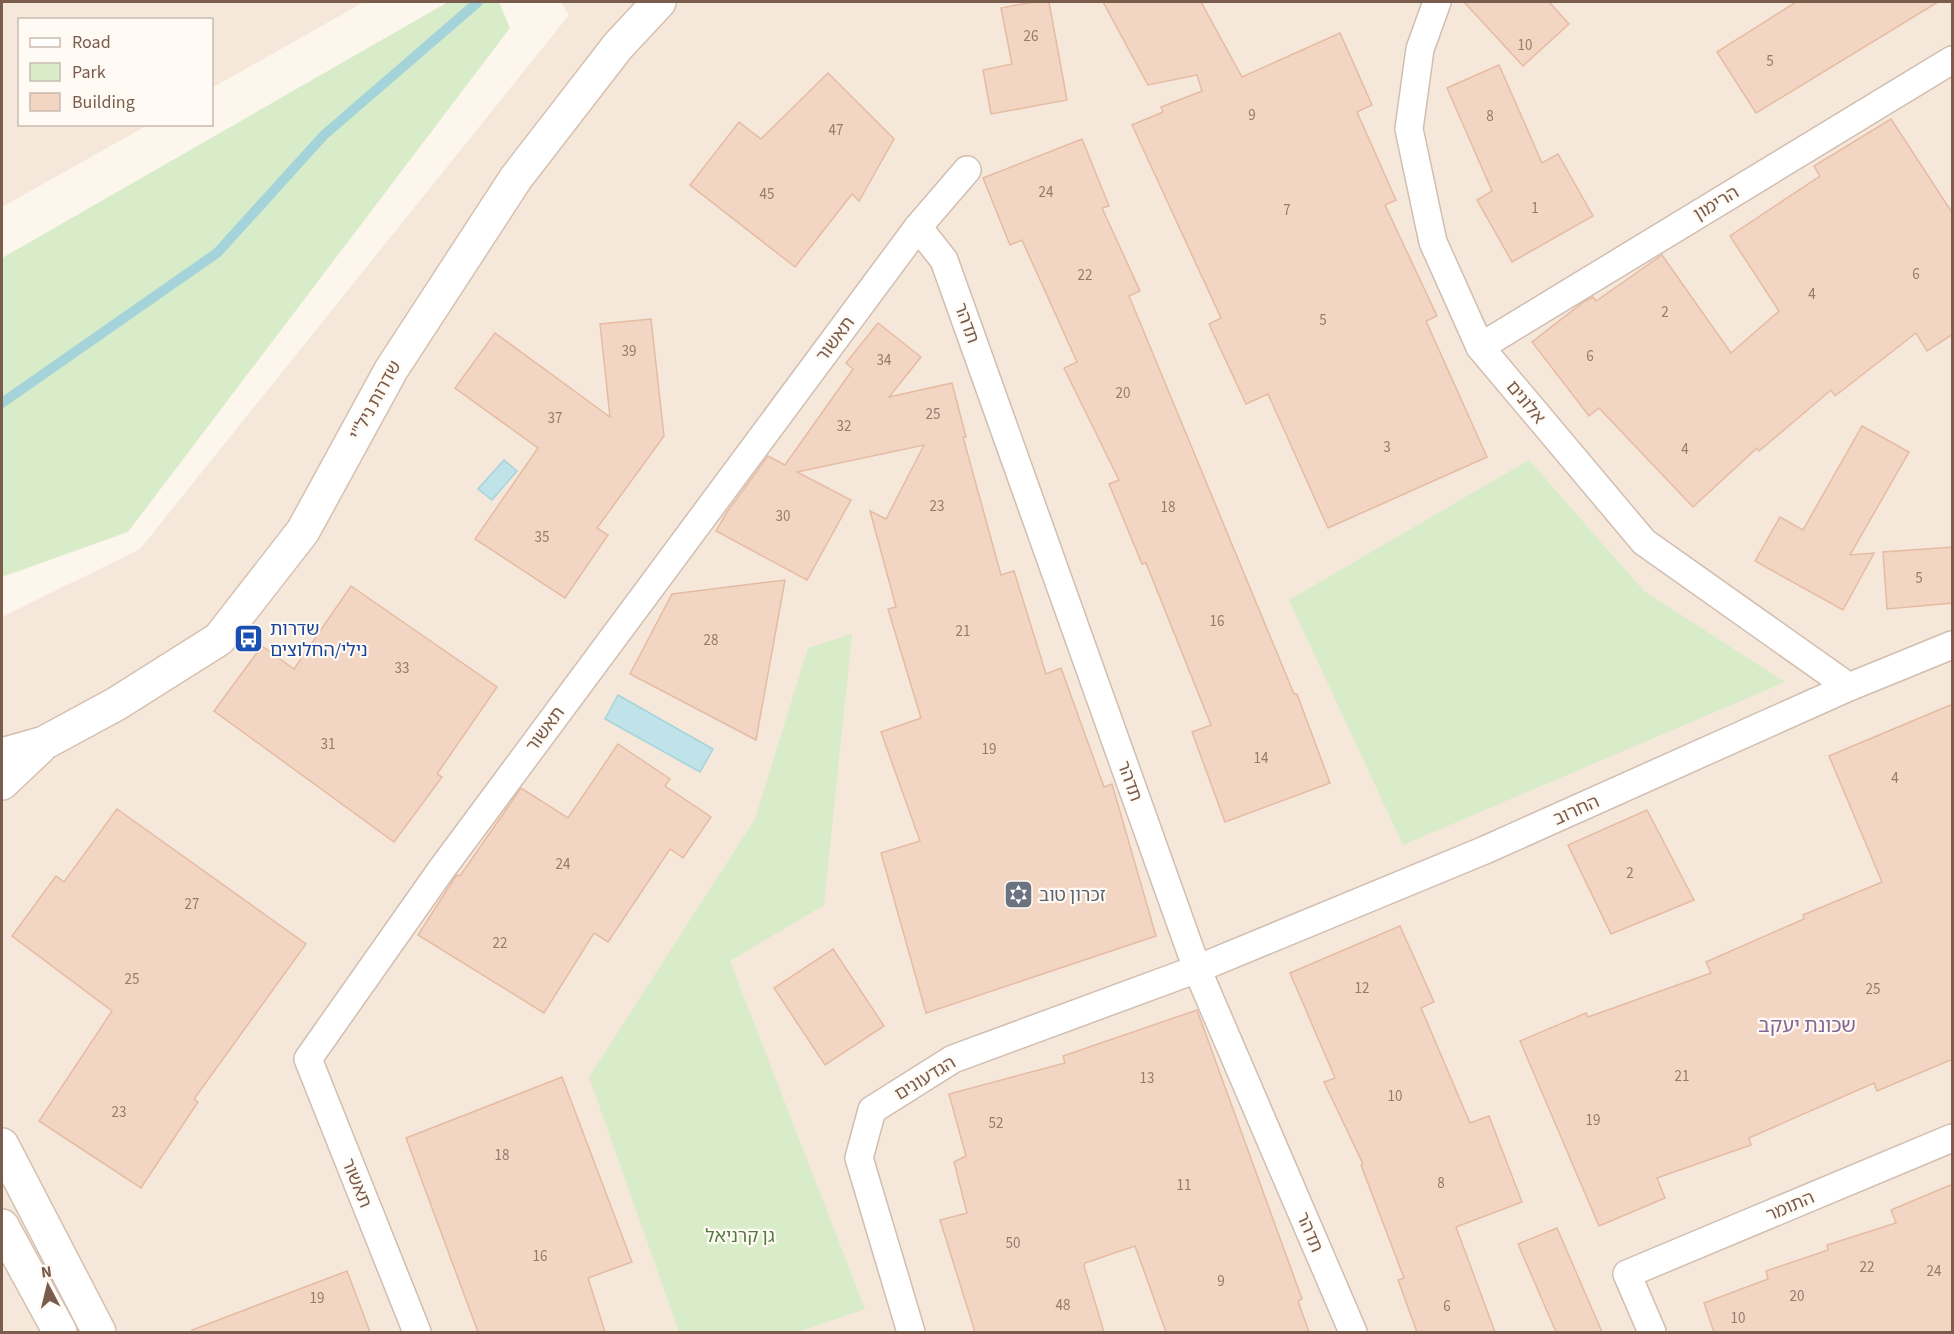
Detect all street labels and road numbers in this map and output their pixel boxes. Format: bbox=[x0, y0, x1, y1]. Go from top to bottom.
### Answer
street label: הרימון bbox=[1689, 180, 1744, 227]
street label: תדהר bbox=[948, 299, 985, 347]
street label: תאשור bbox=[810, 311, 861, 367]
street label: שדרות ניל"י bbox=[343, 356, 408, 444]
street label: אלונים bbox=[1500, 375, 1551, 429]
street label: תאשור bbox=[520, 701, 571, 757]
street label: תדהר bbox=[1111, 757, 1148, 805]
street label: החרוב bbox=[1549, 789, 1603, 832]
street label: הגדעונים bbox=[890, 1050, 961, 1107]
street label: תאשור bbox=[335, 1155, 378, 1212]
street label: התומר bbox=[1762, 1185, 1818, 1228]
street label: תדהר bbox=[1290, 1208, 1329, 1256]

